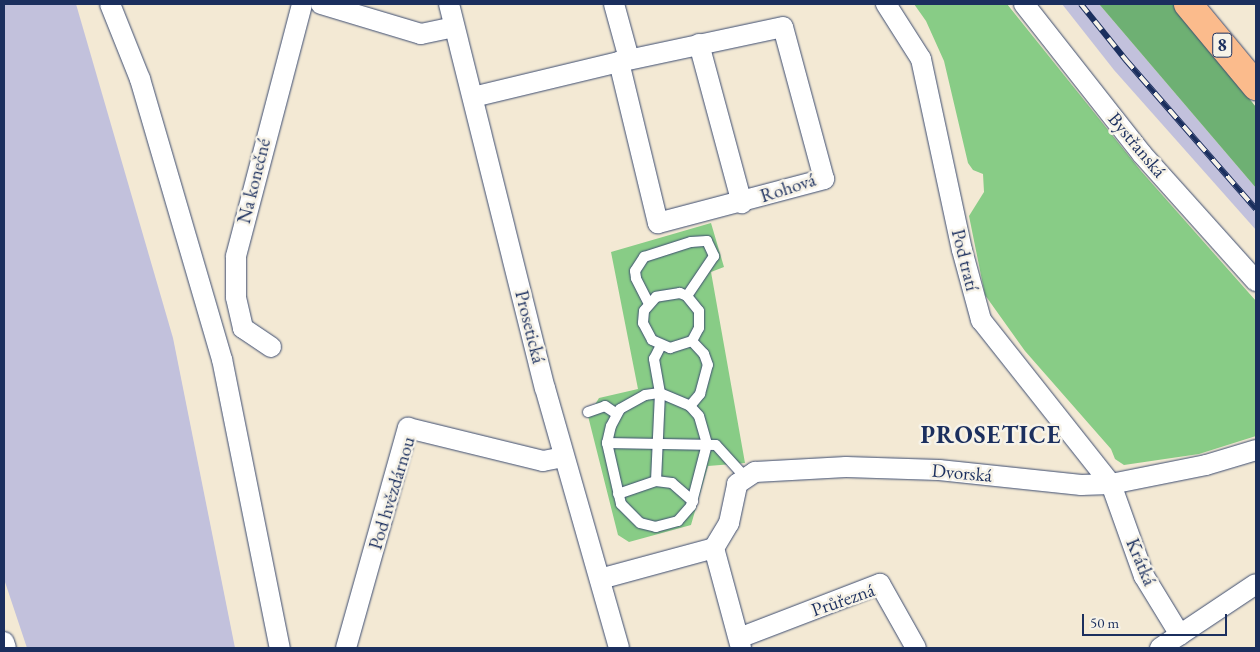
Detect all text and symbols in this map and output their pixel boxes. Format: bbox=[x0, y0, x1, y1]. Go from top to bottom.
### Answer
road number: 8 bbox=[1212, 30, 1232, 60]
street label: Bystřanská bbox=[1103, 108, 1171, 182]
street label: Na konečné bbox=[232, 136, 276, 226]
street label: Rohová bbox=[757, 168, 819, 208]
street label: Pod tratí bbox=[946, 227, 984, 293]
street label: Prosetická bbox=[510, 288, 550, 366]
district label: PROSETICE bbox=[919, 421, 1063, 449]
street label: Pod hvězdárnou bbox=[364, 434, 420, 552]
street label: Dvorská bbox=[931, 459, 993, 487]
street label: Krátká bbox=[1121, 535, 1161, 589]
street label: Průřezná bbox=[808, 579, 878, 621]
scale bar bbox=[1085, 604, 1230, 636]
text: 50 m bbox=[1090, 613, 1119, 632]

